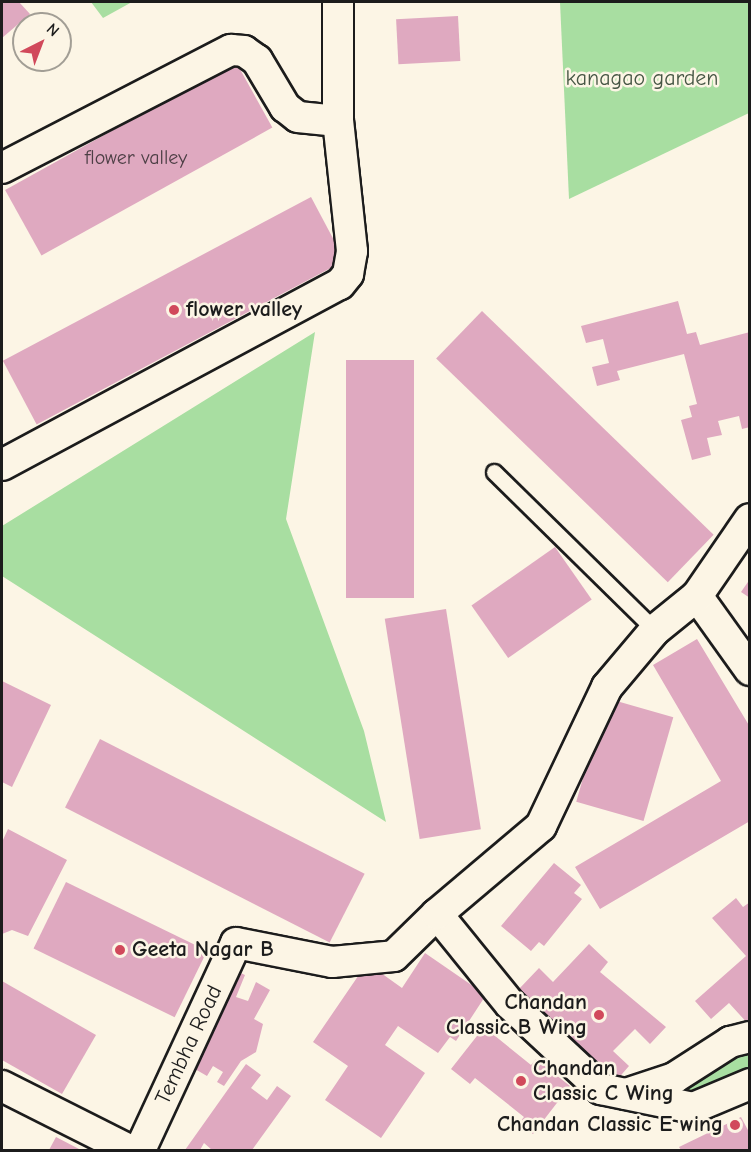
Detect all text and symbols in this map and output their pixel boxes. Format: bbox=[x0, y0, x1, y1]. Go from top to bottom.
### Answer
north arrow bbox=[12, 12, 72, 72]
text: N bbox=[43, 20, 63, 40]
park label: kanagao garden bbox=[566, 66, 718, 92]
house number: flower valley bbox=[85, 145, 187, 169]
place label: flower valley bbox=[186, 297, 302, 323]
marker: flower valley bbox=[167, 303, 181, 317]
place label: Geeta Nagar B bbox=[132, 937, 274, 963]
marker: Geeta Nagar B bbox=[113, 943, 127, 957]
street label: Tembha Road bbox=[150, 981, 228, 1109]
place label: Chandan Classic B Wing bbox=[446, 989, 587, 1040]
marker: Chandan Classic B Wing bbox=[592, 1008, 606, 1022]
place label: Chandan Classic C Wing bbox=[533, 1055, 674, 1106]
marker: Chandan Classic C Wing bbox=[514, 1074, 528, 1088]
place label: Chandan Classic E wing bbox=[497, 1112, 723, 1138]
marker: Chandan Classic E wing bbox=[728, 1118, 742, 1132]

